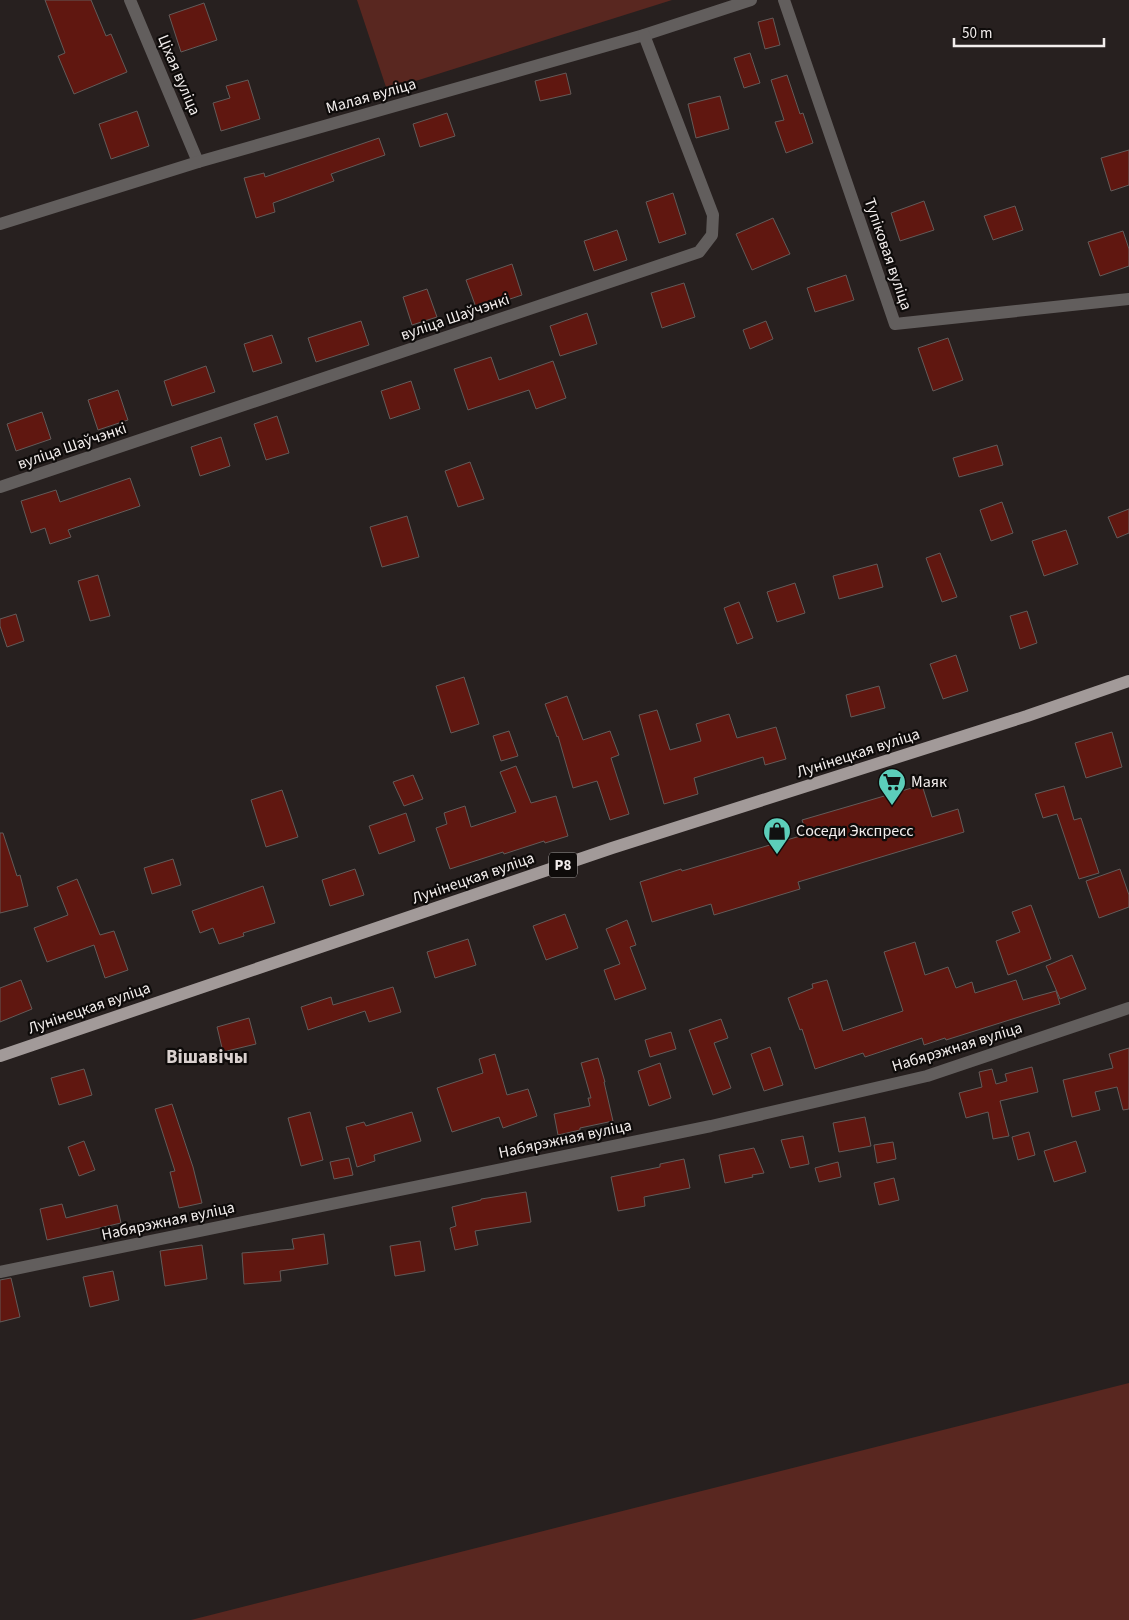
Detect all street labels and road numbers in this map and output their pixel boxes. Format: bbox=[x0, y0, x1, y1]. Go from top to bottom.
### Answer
street label: Ціхая вуліца bbox=[152, 31, 206, 119]
street label: Малая вуліца bbox=[323, 73, 419, 119]
street label: Тупіковая вуліца bbox=[859, 195, 917, 313]
street label: вуліца Шаўчэнкі bbox=[398, 288, 512, 346]
street label: вуліца Шаўчэнкі bbox=[15, 417, 129, 475]
street label: Лунінецкая вуліца bbox=[793, 723, 923, 783]
street label: Лунінецкая вуліца bbox=[409, 847, 537, 909]
road number: Р8 bbox=[549, 852, 577, 878]
street label: Лунінецкая вуліца bbox=[25, 977, 153, 1039]
street label: Набярэжная вуліца bbox=[889, 1017, 1025, 1077]
street label: Набярэжная вуліца bbox=[496, 1114, 634, 1164]
street label: Набярэжная вуліца bbox=[99, 1196, 237, 1246]

